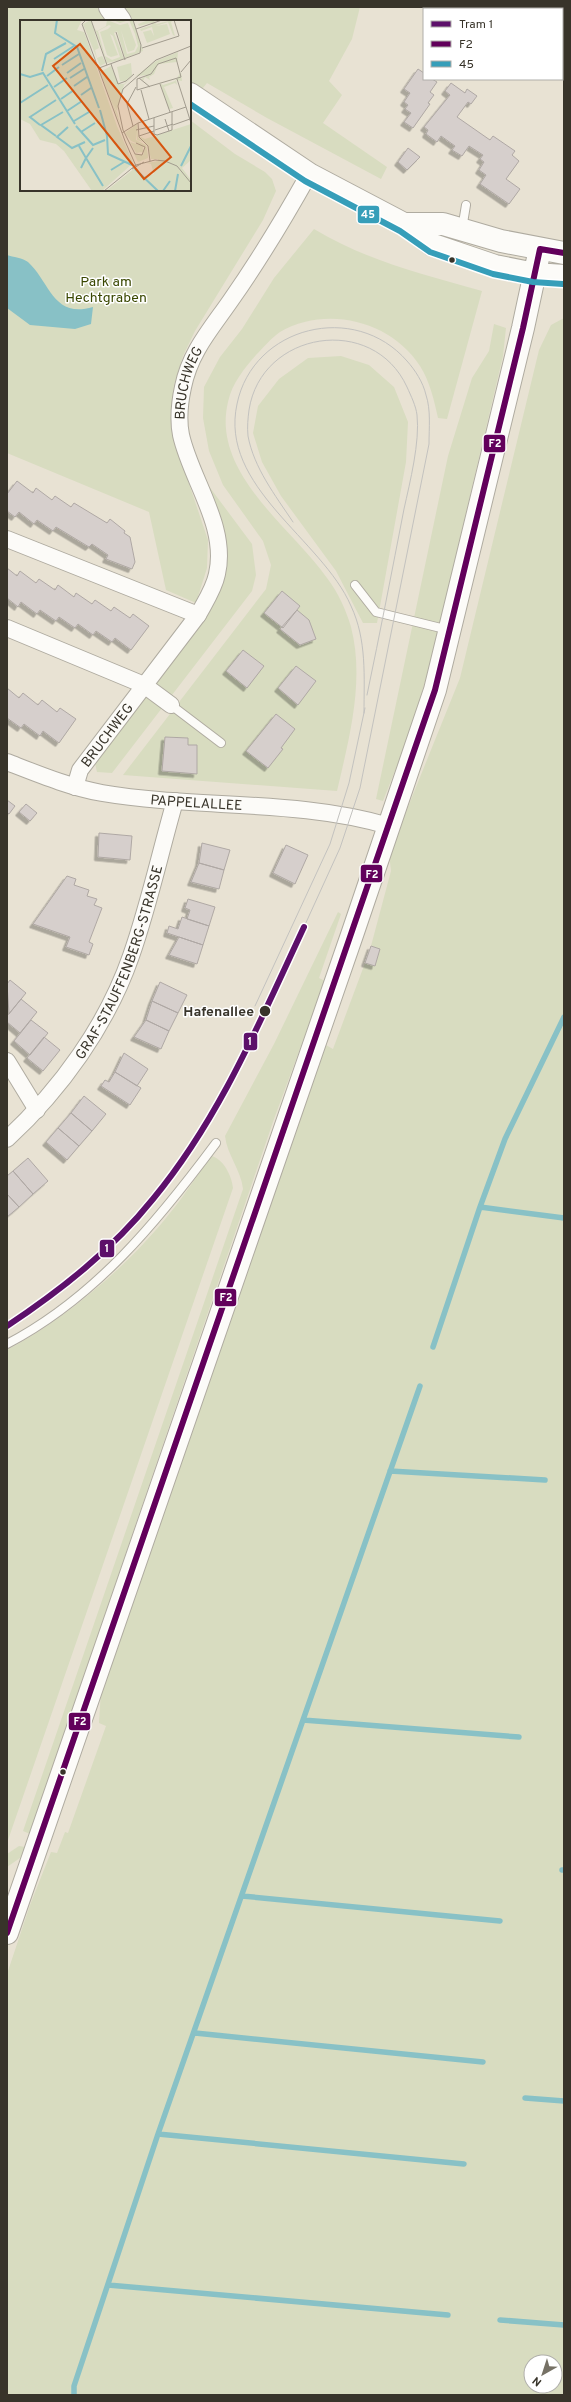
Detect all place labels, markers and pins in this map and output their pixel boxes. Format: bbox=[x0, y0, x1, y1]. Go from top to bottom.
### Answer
unlabelled marker bbox=[447, 255, 457, 265]
place label: Hafenallee bbox=[183, 1004, 254, 1021]
marker: Hafenallee bbox=[258, 1004, 272, 1018]
unlabelled marker bbox=[58, 1767, 68, 1777]

